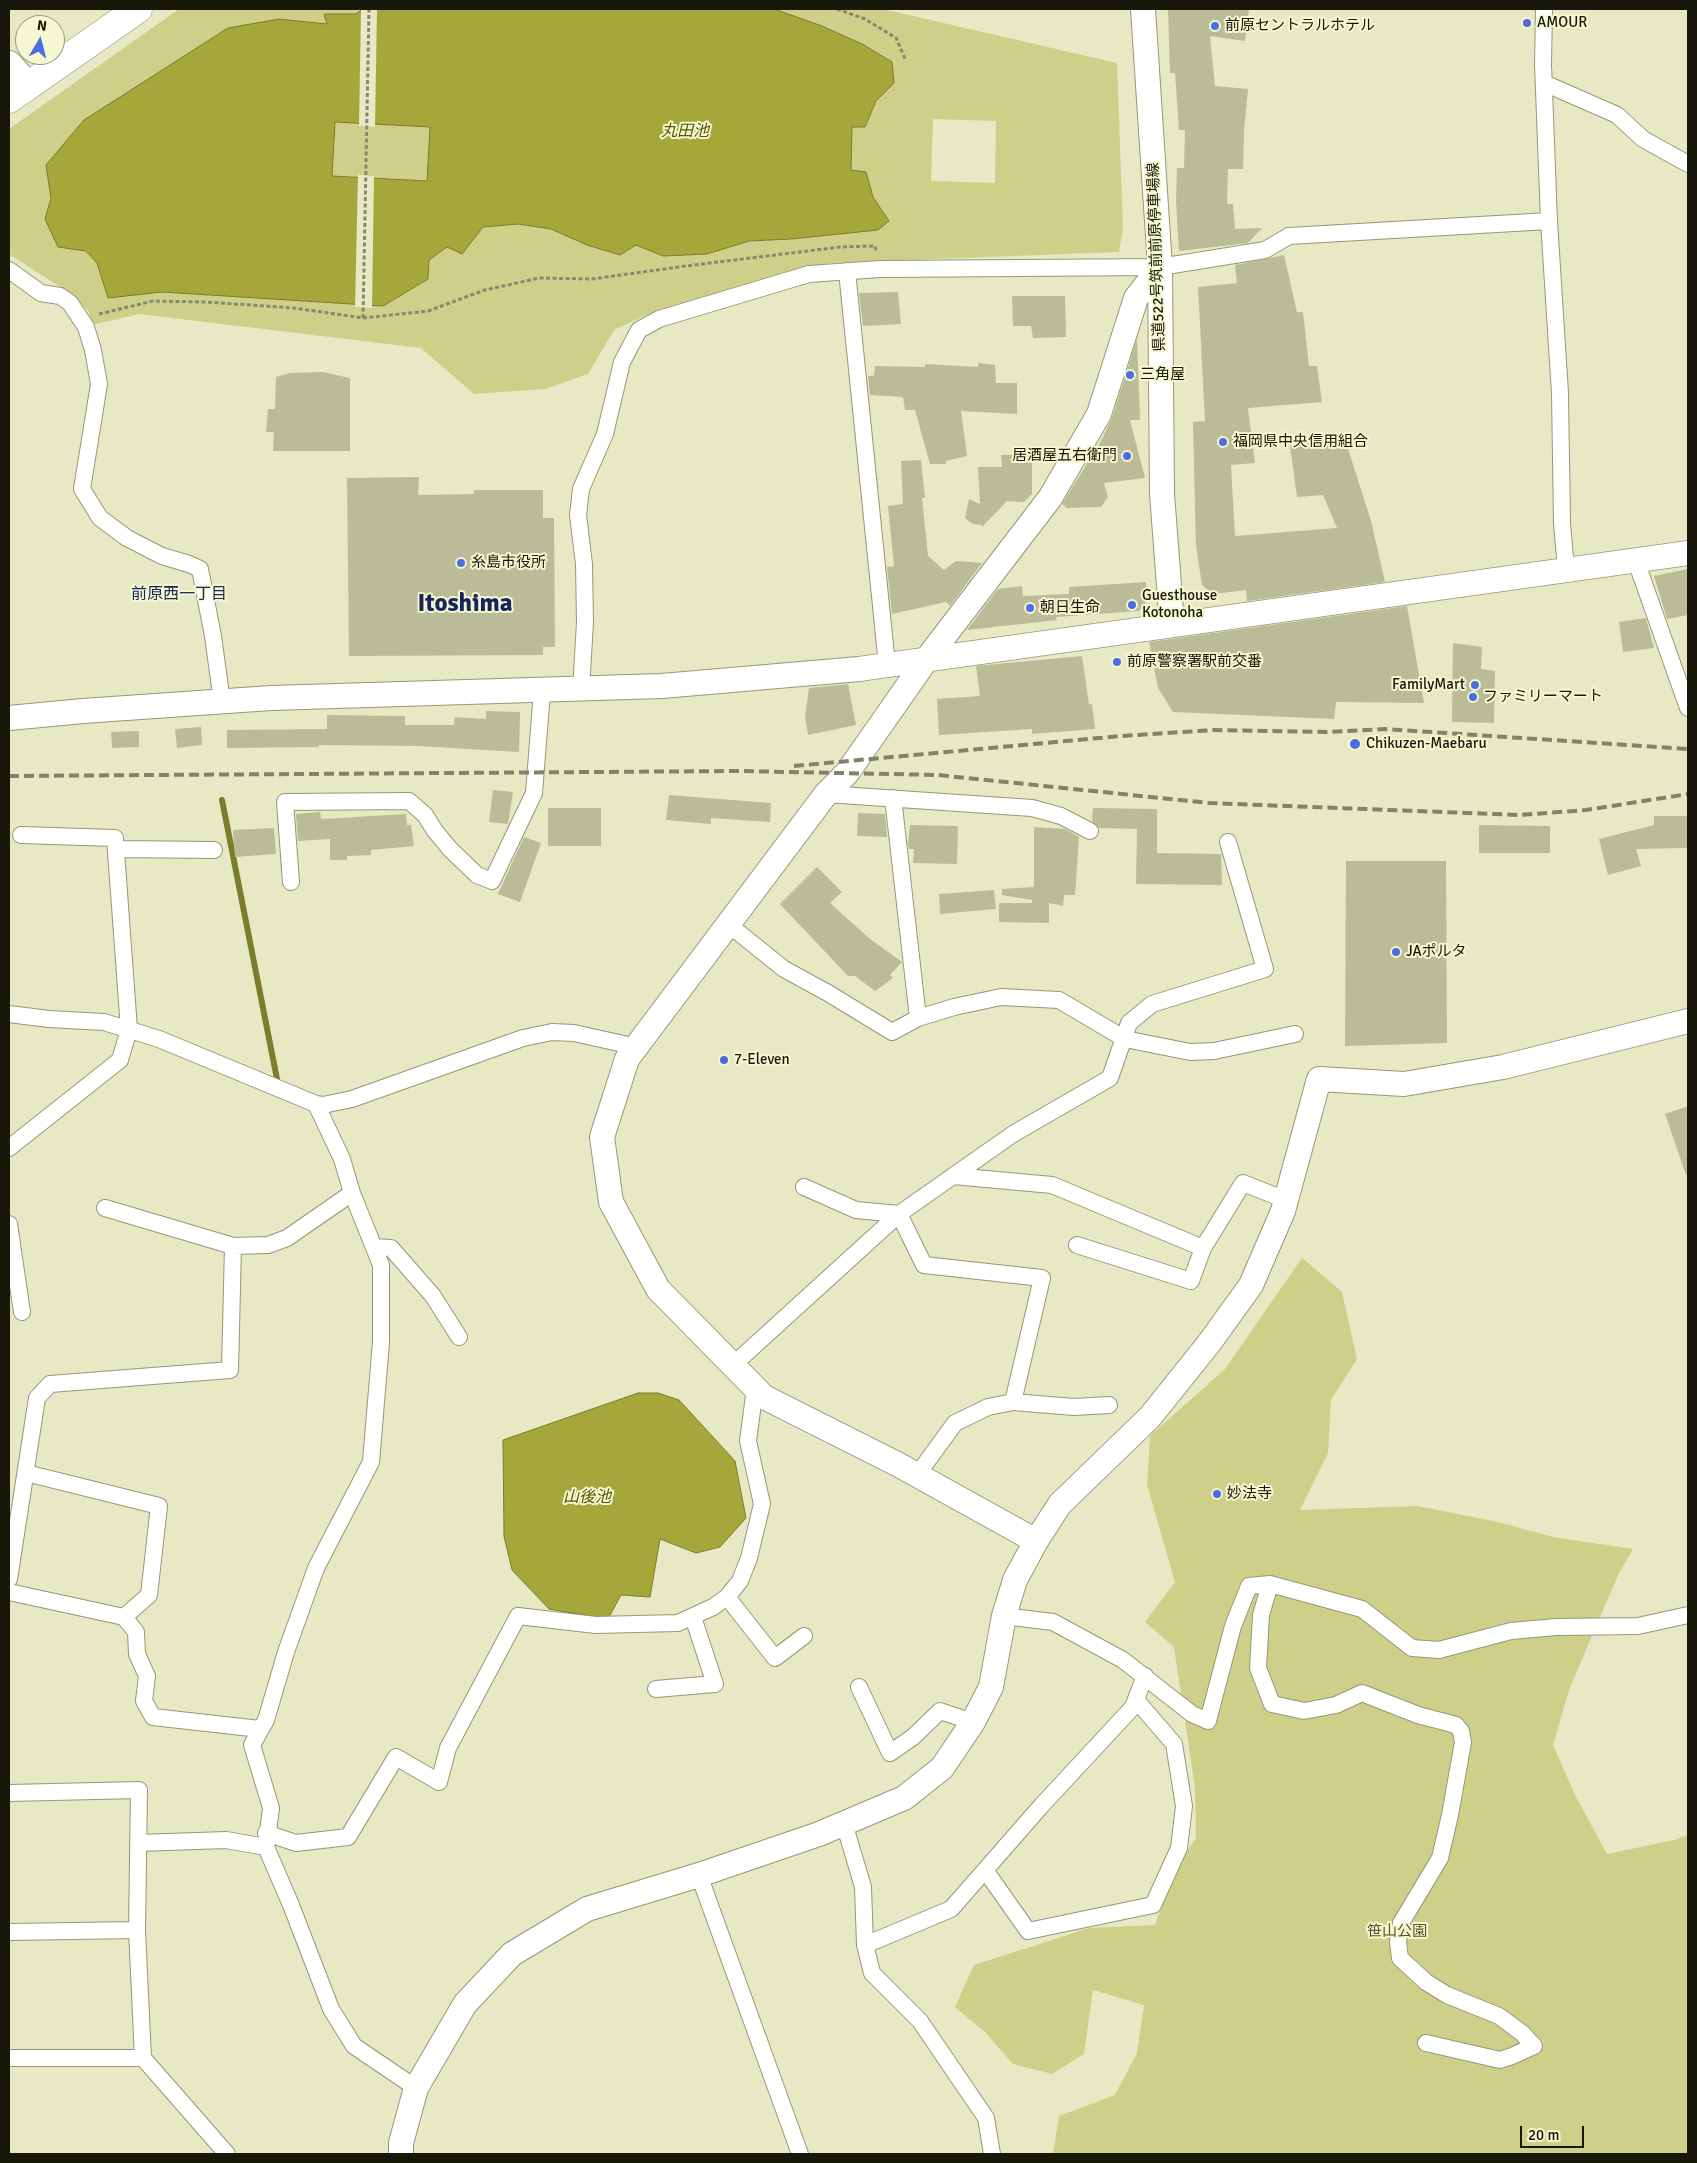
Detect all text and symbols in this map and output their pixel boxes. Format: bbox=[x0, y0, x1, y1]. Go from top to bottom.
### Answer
place label: AMOUR bbox=[1537, 14, 1587, 32]
north arrow bbox=[15, 15, 65, 65]
text: N bbox=[36, 17, 48, 35]
place label: 前原セントラルホテル bbox=[1225, 17, 1375, 35]
marker: AMOUR bbox=[1521, 17, 1533, 29]
marker: 前原セントラルホテル bbox=[1209, 20, 1221, 32]
water label: 丸田池 bbox=[661, 122, 709, 142]
street label: 県道522号筑前前原停車場線 bbox=[1145, 162, 1169, 352]
place label: 三角屋 bbox=[1140, 366, 1185, 384]
marker: 三角屋 bbox=[1124, 369, 1136, 381]
place label: 福岡県中央信用組合 bbox=[1233, 433, 1368, 451]
marker: 福岡県中央信用組合 bbox=[1217, 436, 1229, 448]
place label: 居酒屋五右衛門 bbox=[1012, 447, 1117, 465]
marker: 居酒屋五右衛門 bbox=[1121, 450, 1133, 462]
place label: 糸島市役所 bbox=[471, 554, 546, 572]
marker: 糸島市役所 bbox=[455, 557, 467, 569]
district label: 前原西一丁目 bbox=[131, 585, 227, 605]
place label: Guesthouse Kotonoha bbox=[1142, 587, 1217, 622]
district label: Itoshima bbox=[417, 589, 513, 619]
place label: 朝日生命 bbox=[1040, 599, 1100, 617]
marker: Guesthouse Kotonoha bbox=[1126, 599, 1138, 611]
marker: 朝日生命 bbox=[1024, 602, 1036, 614]
place label: 前原警察署駅前交番 bbox=[1127, 653, 1262, 671]
marker: 前原警察署駅前交番 bbox=[1111, 656, 1123, 668]
place label: FamilyMart bbox=[1392, 676, 1465, 694]
marker: FamilyMart bbox=[1469, 679, 1481, 691]
place label: ファミリーマート bbox=[1483, 688, 1603, 706]
marker: ファミリーマート bbox=[1467, 691, 1479, 703]
place label: Chikuzen-Maebaru bbox=[1366, 735, 1487, 753]
marker: Chikuzen-Maebaru bbox=[1348, 737, 1362, 751]
place label: JAポルタ bbox=[1406, 943, 1467, 961]
marker: JAポルタ bbox=[1390, 946, 1402, 958]
place label: 7-Eleven bbox=[734, 1051, 790, 1069]
marker: 7-Eleven bbox=[718, 1054, 730, 1066]
place label: 妙法寺 bbox=[1227, 1485, 1272, 1503]
water label: 山後池 bbox=[563, 1488, 611, 1508]
marker: 妙法寺 bbox=[1211, 1488, 1223, 1500]
park label: 笹山公園 bbox=[1367, 1923, 1427, 1941]
scale bar bbox=[1522, 2116, 1586, 2148]
text: 20 m bbox=[1528, 2126, 1559, 2144]

